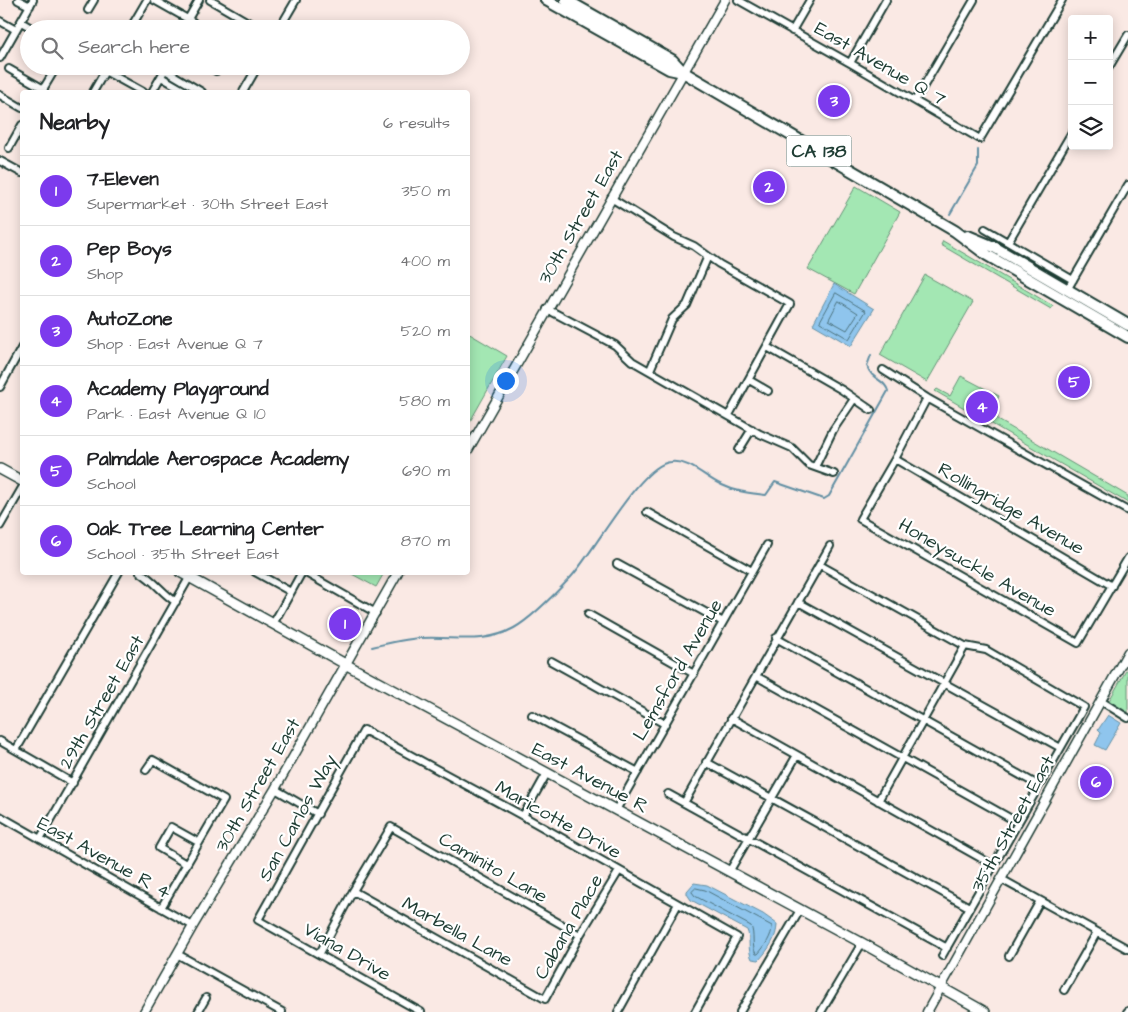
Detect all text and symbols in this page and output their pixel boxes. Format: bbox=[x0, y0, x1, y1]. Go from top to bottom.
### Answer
street label: East Avenue Q 7 bbox=[809, 15, 951, 113]
map controls bbox=[1068, 15, 1113, 150]
button: + bbox=[1068, 15, 1113, 60]
search box bbox=[20, 20, 470, 75]
icon: search bbox=[38, 34, 66, 62]
text: Search here bbox=[78, 34, 190, 61]
button: − bbox=[1068, 60, 1113, 105]
pin: 3 bbox=[818, 82, 850, 120]
button: layers bbox=[1068, 105, 1113, 150]
text: Nearby bbox=[40, 108, 110, 137]
text: 6 results bbox=[383, 112, 450, 134]
road number: CA 138 bbox=[786, 136, 852, 166]
street label: 30th Street East bbox=[532, 145, 631, 289]
text: 7-Eleven bbox=[87, 166, 159, 193]
pin: 2 bbox=[753, 168, 785, 206]
text: 1 bbox=[55, 180, 57, 202]
text: 350 m bbox=[402, 180, 450, 202]
text: Supermarket · 30th Street East bbox=[87, 193, 328, 215]
text: Pep Boys bbox=[87, 236, 172, 263]
text: 2 bbox=[51, 250, 61, 272]
text: 400 m bbox=[400, 250, 450, 272]
text: Shop bbox=[87, 263, 123, 285]
text: AutoZone bbox=[87, 306, 173, 333]
text: 3 bbox=[52, 320, 60, 342]
text: 520 m bbox=[401, 320, 450, 342]
text: Shop · East Avenue Q 7 bbox=[87, 333, 263, 355]
pin: 5 bbox=[1058, 363, 1090, 401]
your location bbox=[493, 368, 519, 394]
text: Academy Playground bbox=[87, 376, 269, 403]
pin: 4 bbox=[966, 388, 998, 426]
text: 4 bbox=[51, 390, 61, 412]
text: 580 m bbox=[399, 390, 450, 412]
text: Park · East Avenue Q 10 bbox=[87, 403, 266, 425]
text: Palmdale Aerospace Academy bbox=[87, 446, 349, 473]
street label: Rollingridge Avenue bbox=[932, 456, 1089, 563]
text: 5 bbox=[50, 460, 62, 482]
text: 690 m bbox=[402, 460, 450, 482]
text: School bbox=[87, 473, 136, 495]
street label: Honeysuckle Avenue bbox=[893, 512, 1061, 625]
text: Oak Tree Learning Center bbox=[87, 516, 324, 543]
text: 6 bbox=[51, 530, 61, 552]
text: 870 m bbox=[401, 530, 450, 552]
text: School · 35th Street East bbox=[87, 543, 279, 565]
street label: Lemsford Avenue bbox=[626, 594, 730, 746]
pin: 1 bbox=[329, 605, 361, 643]
street label: 29th Street East bbox=[53, 630, 152, 774]
street label: 30th Street East bbox=[209, 713, 308, 857]
street label: East Avenue R bbox=[527, 736, 653, 820]
street label: San Carlos Way bbox=[252, 749, 345, 887]
street label: 35th Street East bbox=[964, 751, 1062, 897]
pin: 6 bbox=[1080, 763, 1112, 801]
street label: Maricotte Drive bbox=[490, 774, 626, 866]
street label: East Avenue R 4 bbox=[32, 810, 176, 906]
street label: Caminito Lane bbox=[434, 826, 552, 910]
street label: Cabana Place bbox=[528, 869, 610, 985]
street label: Marbella Lane bbox=[397, 890, 517, 974]
street label: Viana Drive bbox=[298, 916, 396, 988]

